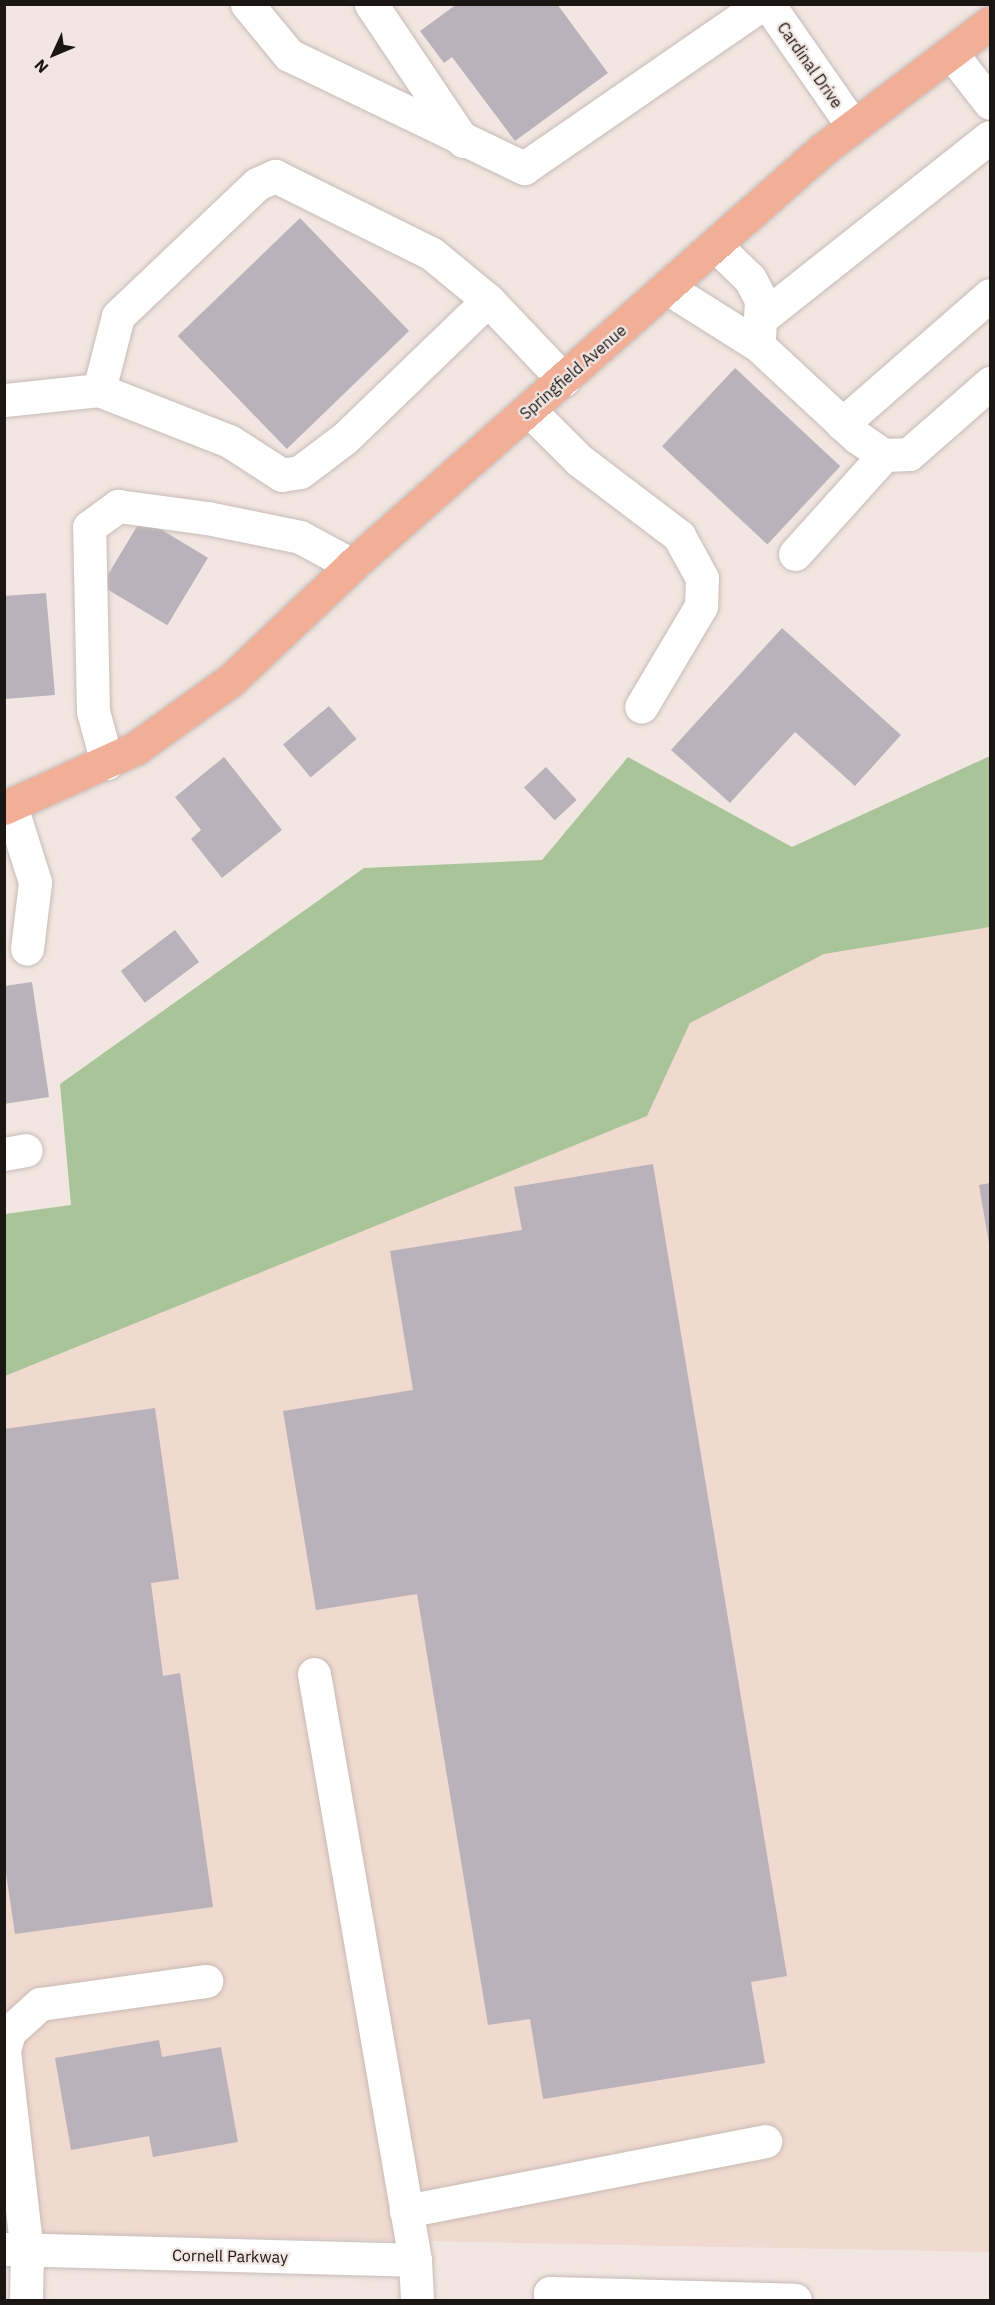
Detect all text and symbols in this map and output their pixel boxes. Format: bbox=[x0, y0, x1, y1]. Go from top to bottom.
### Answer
street label: Cardinal Drive bbox=[773, 18, 847, 112]
north arrow bbox=[24, 24, 84, 84]
text: N bbox=[30, 55, 52, 78]
street label: Springfield Avenue bbox=[516, 321, 630, 423]
street label: Cornell Parkway bbox=[172, 2245, 288, 2267]

